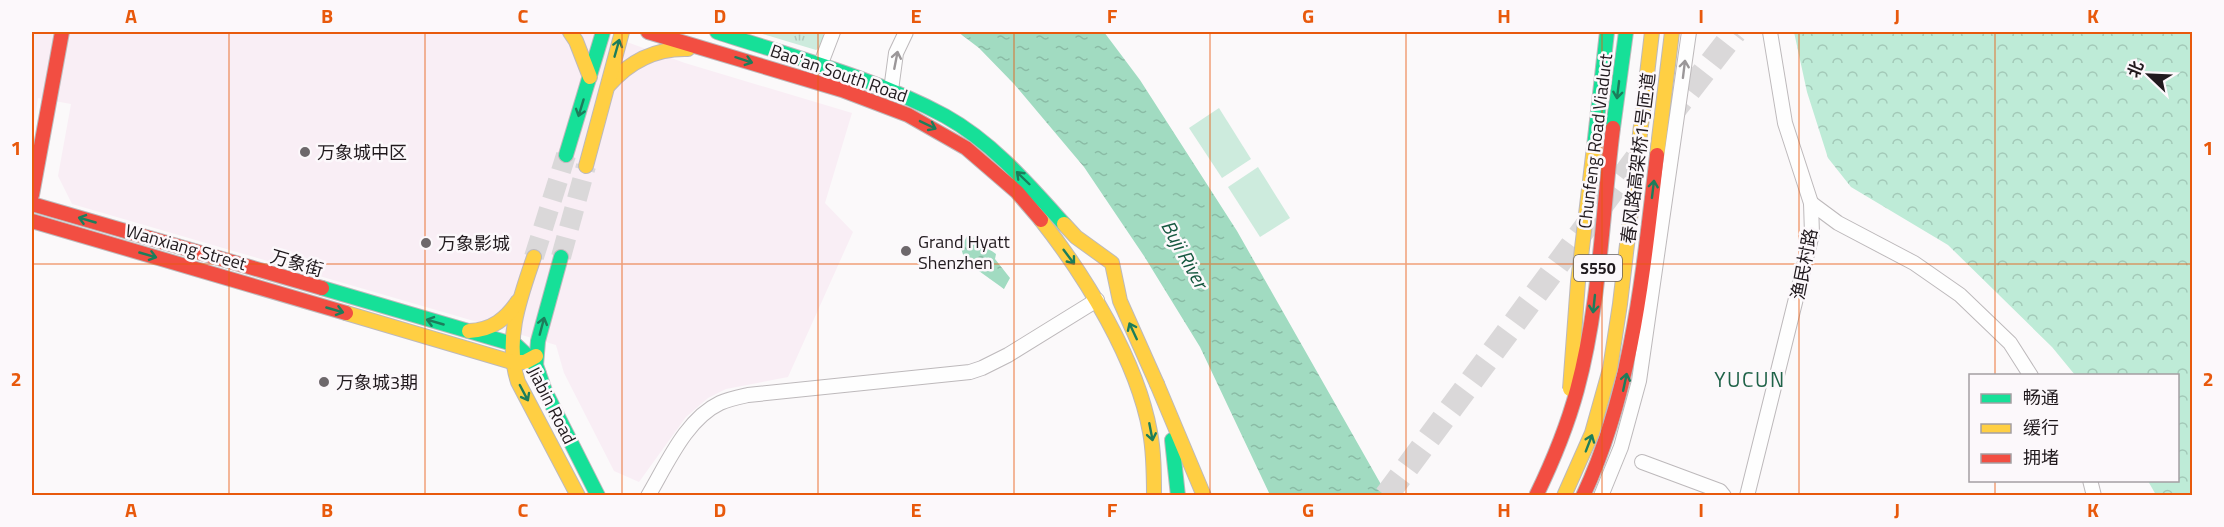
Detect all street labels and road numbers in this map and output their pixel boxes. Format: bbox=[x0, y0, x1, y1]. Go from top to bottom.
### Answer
street label: Bao'an South Road bbox=[767, 37, 911, 109]
street label: Chunfeng Road Viaduct bbox=[1571, 51, 1619, 230]
street label: 春风路高架桥1号匝道 bbox=[1614, 71, 1662, 245]
street label: Wanxiang Street bbox=[122, 217, 250, 277]
street label: 渔民村路 bbox=[1784, 226, 1824, 302]
street label: 万象街 bbox=[267, 243, 327, 283]
road number: S550 bbox=[1574, 255, 1622, 281]
street label: Jiabin Road bbox=[521, 361, 583, 449]

